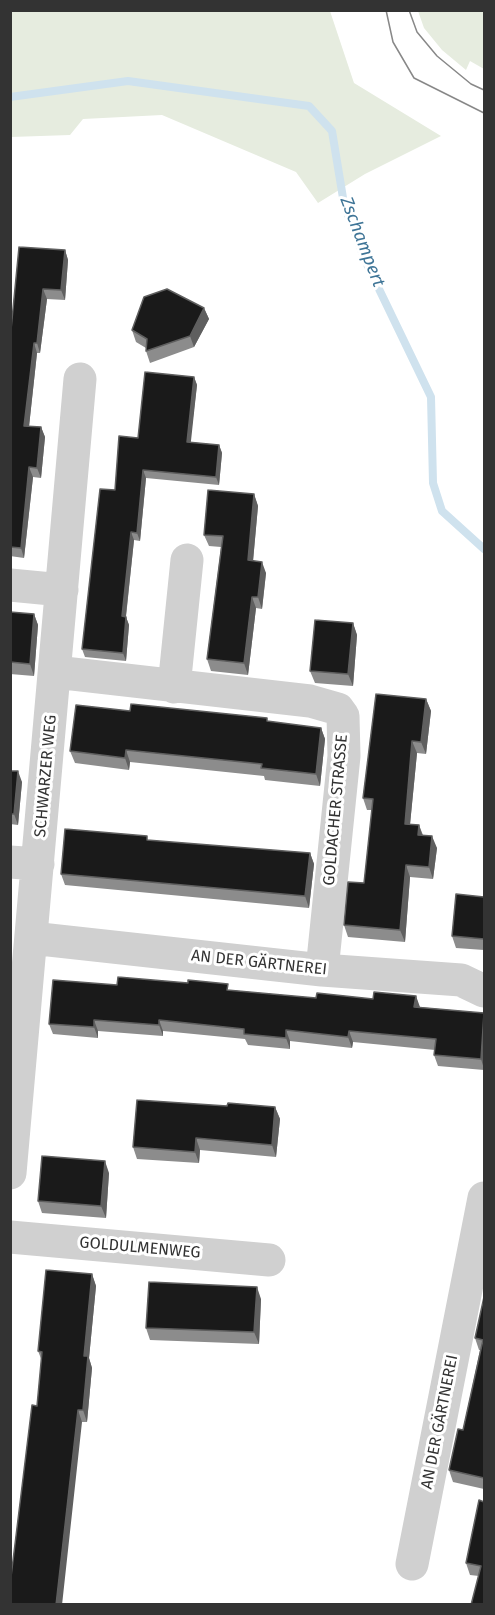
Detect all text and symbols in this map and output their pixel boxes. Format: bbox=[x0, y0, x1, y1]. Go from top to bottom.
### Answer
water label: Zschampert bbox=[335, 194, 389, 290]
street label: SCHWARZER WEG bbox=[31, 714, 61, 838]
street label: GOLDACHER STRASSE bbox=[320, 734, 352, 886]
street label: AN DER GÄRTNEREI bbox=[190, 946, 328, 980]
street label: GOLDULMENWEG bbox=[79, 1233, 201, 1263]
street label: AN DER GÄRTNEREI bbox=[418, 1353, 462, 1491]

